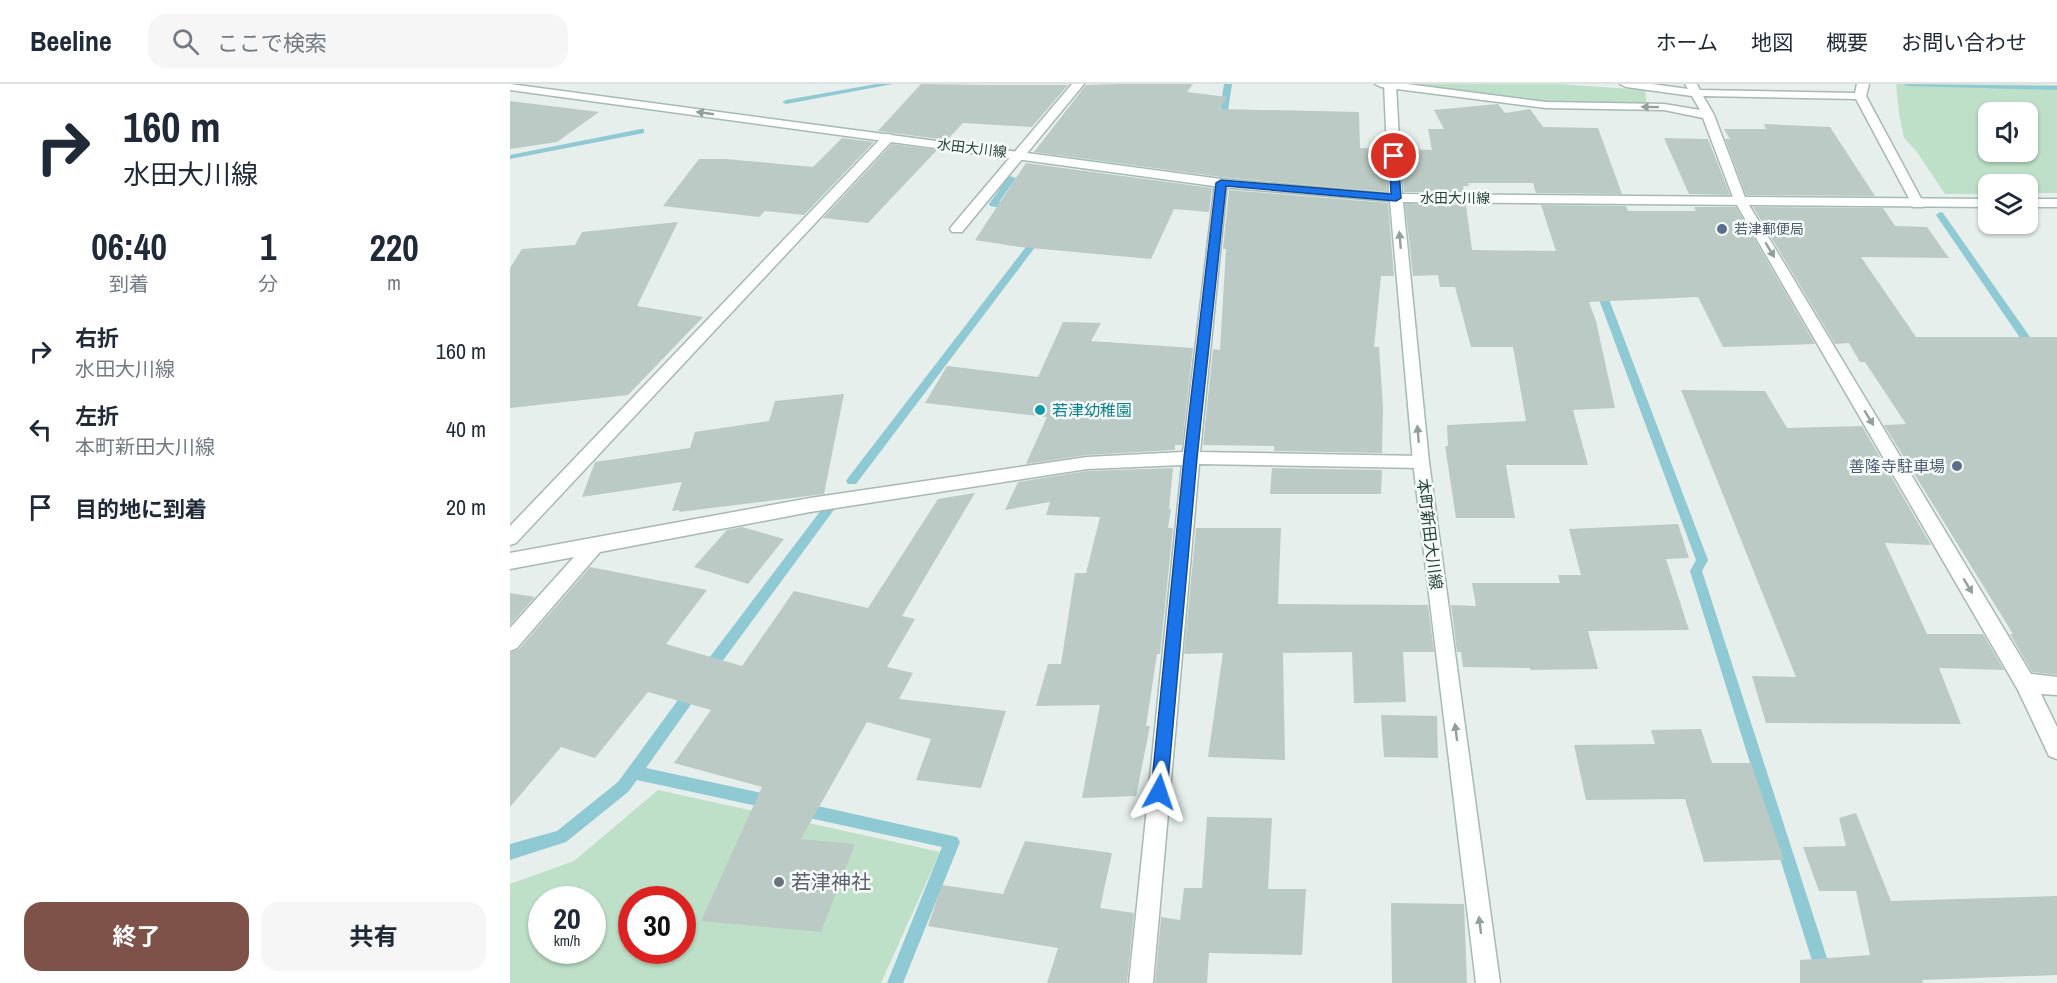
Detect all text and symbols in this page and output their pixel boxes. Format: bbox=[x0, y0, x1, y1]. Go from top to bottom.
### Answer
search box bbox=[148, 14, 568, 68]
text: Beeline bbox=[30, 22, 112, 60]
icon: search bbox=[169, 25, 202, 58]
text: ここで検索 bbox=[217, 28, 327, 58]
text: ホーム bbox=[1656, 28, 1718, 57]
text: 地図 bbox=[1751, 28, 1793, 57]
text: 概要 bbox=[1826, 28, 1868, 57]
text: お問い合わせ bbox=[1901, 28, 2027, 57]
text: 160 m bbox=[123, 99, 221, 155]
one-way arrow bbox=[1641, 102, 1660, 112]
map controls bbox=[1978, 102, 2038, 234]
button: sound bbox=[1978, 102, 2038, 162]
icon: right bbox=[24, 108, 102, 186]
one-way arrow bbox=[696, 108, 715, 118]
pin bbox=[1368, 130, 1419, 181]
street label: 水田大川線 bbox=[936, 135, 1008, 161]
icon: arrive bbox=[1377, 139, 1410, 172]
text: 水田大川線 bbox=[123, 156, 258, 192]
button: layers bbox=[1978, 174, 2038, 234]
street label: 水田大川線 bbox=[1420, 189, 1490, 207]
place label: 若津郵便局 bbox=[1734, 220, 1804, 238]
marker: 若津郵便局 bbox=[1715, 222, 1729, 236]
text: 06:40 bbox=[91, 223, 167, 271]
text: 1 bbox=[260, 223, 276, 271]
text: 220 bbox=[369, 224, 419, 272]
one-way arrow bbox=[1395, 230, 1405, 249]
one-way arrow bbox=[1764, 242, 1774, 259]
text: m bbox=[387, 269, 401, 296]
text: 到着 bbox=[109, 270, 149, 297]
text: 分 bbox=[258, 270, 278, 297]
text: 右折 bbox=[75, 323, 119, 353]
icon: right bbox=[24, 335, 57, 368]
text: 160 m bbox=[436, 336, 486, 366]
text: 水田大川線 bbox=[75, 355, 175, 382]
place label: 若津幼稚園 bbox=[1052, 399, 1132, 421]
text: 左折 bbox=[75, 401, 119, 431]
marker: 若津幼稚園 bbox=[1033, 403, 1047, 417]
one-way arrow bbox=[1863, 410, 1874, 426]
icon: left bbox=[24, 413, 57, 446]
text: 40 m bbox=[446, 414, 486, 444]
one-way arrow bbox=[1413, 424, 1423, 443]
text: 本町新田大川線 bbox=[75, 433, 215, 460]
place label: 善隆寺駐車場 bbox=[1849, 455, 1945, 477]
marker: 善隆寺駐車場 bbox=[1950, 459, 1964, 473]
street label: 本町新田大川線 bbox=[1412, 477, 1448, 591]
icon: arrive bbox=[24, 491, 57, 524]
text: 20 m bbox=[446, 492, 486, 522]
text: 目的地に到着 bbox=[75, 494, 207, 524]
one-way arrow bbox=[1962, 578, 1973, 594]
one-way arrow bbox=[1451, 722, 1460, 741]
position arrow bbox=[1127, 760, 1191, 824]
place label: 若津神社 bbox=[791, 868, 871, 895]
marker: 若津神社 bbox=[772, 875, 786, 889]
speed limit sign: 30 bbox=[618, 886, 696, 964]
text: 20 bbox=[553, 898, 581, 938]
button: 終了 bbox=[24, 902, 249, 971]
button: 共有 bbox=[261, 902, 486, 971]
one-way arrow bbox=[1476, 915, 1485, 934]
text: km/h bbox=[554, 930, 580, 951]

